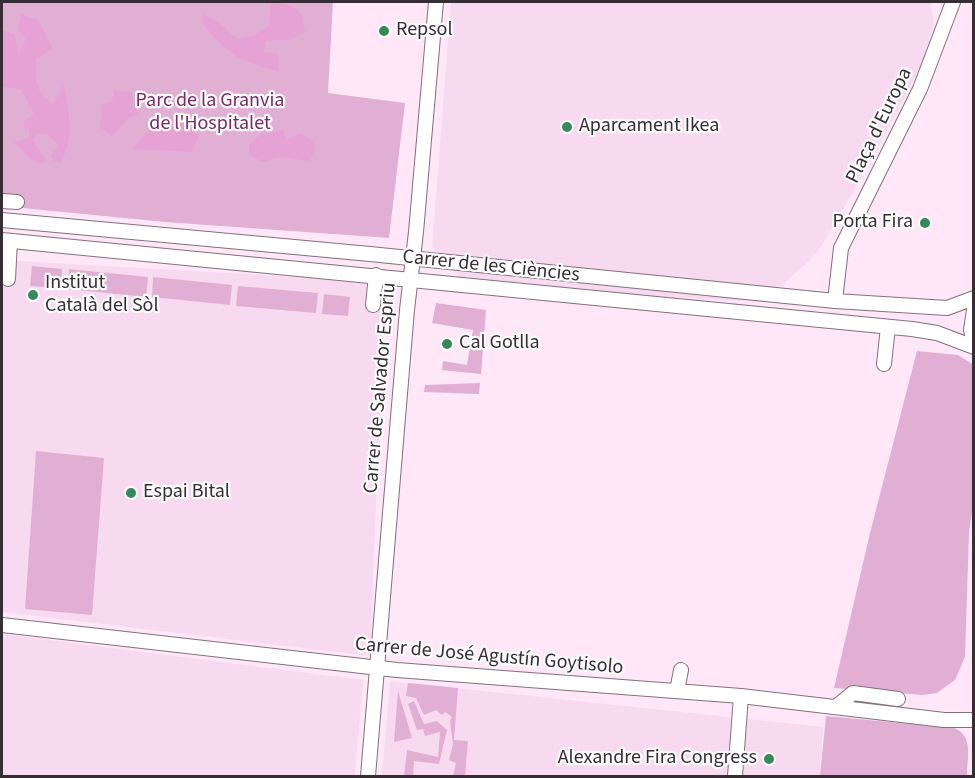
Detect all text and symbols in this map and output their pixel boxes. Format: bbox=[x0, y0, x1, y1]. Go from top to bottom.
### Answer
place label: Repsol bbox=[396, 19, 452, 43]
marker: Repsol bbox=[377, 24, 391, 38]
street label: Plaça d'Europa bbox=[842, 64, 918, 188]
park label: Parc de la Granvia de l'Hospitalet bbox=[136, 90, 284, 137]
place label: Aparcament Ikea bbox=[579, 115, 719, 139]
marker: Aparcament Ikea bbox=[560, 120, 574, 134]
place label: Porta Fira bbox=[833, 211, 913, 235]
marker: Porta Fira bbox=[918, 216, 932, 230]
street label: Carrer de les Ciències bbox=[401, 246, 581, 288]
place label: Institut Català del Sòl bbox=[45, 272, 159, 319]
street label: Carrer de Salvador Espriu bbox=[360, 282, 402, 494]
marker: Institut Català del Sòl bbox=[26, 288, 40, 302]
place label: Cal Gotlla bbox=[459, 332, 539, 356]
marker: Cal Gotlla bbox=[440, 337, 454, 351]
place label: Espai Bital bbox=[143, 481, 230, 505]
marker: Espai Bital bbox=[124, 486, 138, 500]
street label: Carrer de José Agustín Goytisolo bbox=[354, 633, 624, 681]
place label: Alexandre Fira Congress bbox=[558, 747, 757, 771]
marker: Alexandre Fira Congress bbox=[762, 752, 776, 766]

